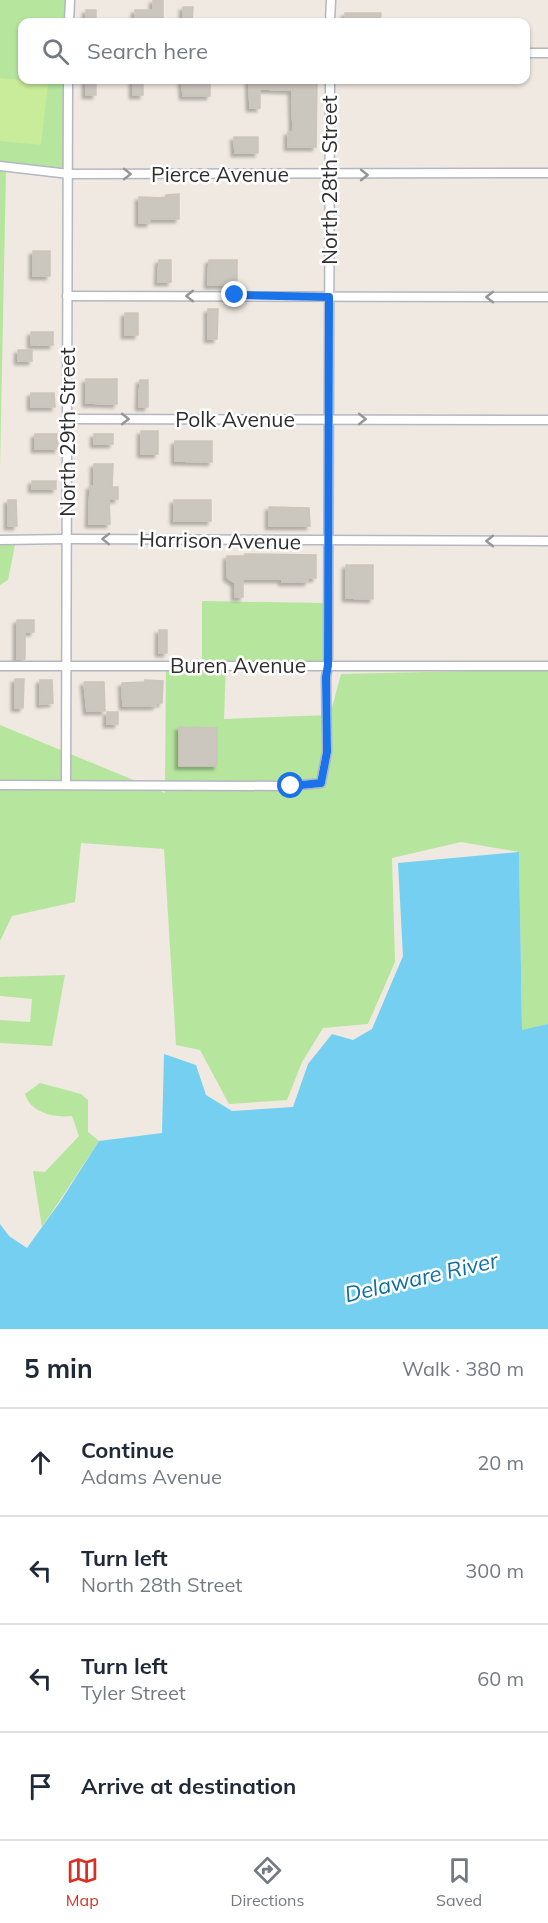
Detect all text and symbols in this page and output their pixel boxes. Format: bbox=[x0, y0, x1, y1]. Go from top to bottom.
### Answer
search box bbox=[18, 18, 530, 84]
icon: search bbox=[39, 35, 72, 68]
text: Search here bbox=[87, 37, 208, 65]
street label: North 28th Street bbox=[316, 95, 342, 265]
street label: Pierce Avenue bbox=[151, 161, 289, 187]
one-way arrow bbox=[123, 168, 132, 180]
one-way arrow bbox=[360, 168, 369, 181]
route end bbox=[221, 281, 247, 307]
one-way arrow bbox=[185, 290, 194, 302]
one-way arrow bbox=[485, 291, 494, 303]
street label: North 29th Street bbox=[54, 347, 80, 517]
street label: Polk Avenue bbox=[175, 406, 295, 432]
one-way arrow bbox=[121, 413, 130, 425]
one-way arrow bbox=[358, 413, 367, 425]
street label: Harrison Avenue bbox=[139, 526, 301, 554]
one-way arrow bbox=[101, 533, 110, 545]
one-way arrow bbox=[485, 535, 494, 547]
street label: Buren Avenue bbox=[170, 652, 306, 678]
route start bbox=[277, 772, 303, 798]
water label: Delaware River bbox=[342, 1246, 501, 1308]
text: 5 min bbox=[24, 1352, 93, 1385]
text: Walk · 380 m bbox=[402, 1356, 524, 1381]
text: Continue bbox=[81, 1436, 174, 1464]
icon: ahead bbox=[24, 1446, 57, 1479]
text: 20 m bbox=[477, 1450, 524, 1475]
text: Adams Avenue bbox=[81, 1464, 222, 1489]
text: Turn left bbox=[81, 1544, 168, 1572]
icon: left bbox=[24, 1554, 57, 1587]
text: 300 m bbox=[465, 1558, 524, 1583]
text: North 28th Street bbox=[81, 1572, 242, 1597]
text: Turn left bbox=[81, 1652, 168, 1680]
icon: left bbox=[24, 1662, 57, 1695]
text: 60 m bbox=[477, 1666, 524, 1691]
text: Tyler Street bbox=[81, 1680, 186, 1705]
icon: arrive bbox=[24, 1770, 57, 1803]
text: Arrive at destination bbox=[81, 1772, 296, 1800]
tab: Map bbox=[66, 1854, 99, 1910]
tab: Directions bbox=[230, 1854, 304, 1910]
tab: Saved bbox=[436, 1854, 482, 1910]

